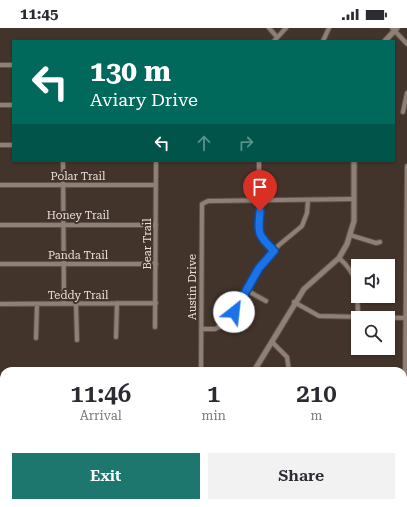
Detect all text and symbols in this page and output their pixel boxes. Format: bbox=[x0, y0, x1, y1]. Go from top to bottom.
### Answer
text: 11:45 bbox=[20, 5, 58, 23]
text: 130 m bbox=[90, 55, 171, 88]
icon: left bbox=[24, 56, 76, 108]
text: Aviary Drive bbox=[90, 89, 198, 110]
icon: left bbox=[151, 132, 173, 154]
icon: ahead bbox=[193, 132, 215, 154]
icon: right bbox=[235, 132, 257, 154]
street label: Polar Trail bbox=[51, 170, 106, 183]
pin bbox=[243, 170, 277, 211]
icon: arrive bbox=[249, 176, 271, 198]
street label: Honey Trail bbox=[47, 209, 110, 222]
street label: Bear Trail bbox=[141, 218, 154, 270]
street label: Panda Trail bbox=[48, 249, 109, 262]
street label: Austin Drive bbox=[186, 254, 199, 320]
map controls bbox=[351, 259, 395, 355]
button: sound bbox=[351, 259, 395, 303]
street label: Teddy Trail bbox=[48, 289, 109, 302]
position arrow bbox=[213, 291, 255, 333]
button: search bbox=[351, 311, 395, 355]
text: 11:46 bbox=[70, 380, 131, 408]
text: 1 bbox=[207, 380, 220, 408]
text: 210 bbox=[296, 380, 337, 408]
text: Arrival bbox=[80, 408, 122, 423]
text: min bbox=[202, 408, 226, 423]
text: m bbox=[311, 408, 322, 423]
button: Exit bbox=[12, 453, 200, 499]
button: Share bbox=[208, 453, 395, 499]

